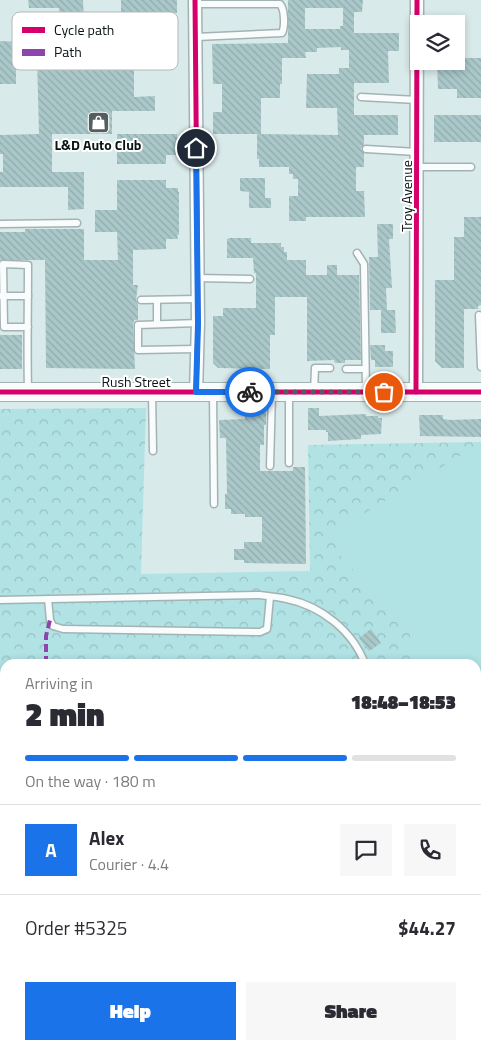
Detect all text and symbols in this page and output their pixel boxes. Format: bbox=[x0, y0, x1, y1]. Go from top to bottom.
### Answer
legend bbox=[12, 12, 178, 70]
map controls bbox=[410, 15, 465, 70]
button: layers bbox=[410, 15, 465, 70]
text: Cycle path bbox=[54, 19, 114, 40]
text: Path bbox=[54, 41, 82, 62]
shop icon: L&D Auto Club bbox=[86, 110, 110, 134]
pin bbox=[175, 127, 217, 169]
place label: L&D Auto Club bbox=[55, 134, 142, 155]
icon: home bbox=[182, 134, 210, 162]
street label: Troy Avenue bbox=[396, 160, 417, 232]
courier bbox=[225, 367, 275, 417]
street label: Rush Street bbox=[101, 371, 171, 392]
pin bbox=[363, 371, 405, 413]
icon: bike bbox=[236, 378, 264, 406]
icon: bag bbox=[370, 378, 398, 406]
text: Arriving in bbox=[25, 671, 93, 695]
text: 18:48–18:53 bbox=[351, 687, 456, 716]
text: 2 min bbox=[25, 690, 105, 738]
text: On the way · 180 m bbox=[25, 769, 156, 793]
text: Alex bbox=[89, 823, 124, 852]
button: chat bbox=[340, 824, 392, 876]
button: phone bbox=[404, 824, 456, 876]
text: A bbox=[45, 835, 57, 864]
text: Courier · 4.4 bbox=[89, 852, 169, 876]
text: Order #5325 bbox=[25, 913, 127, 942]
text: $44.27 bbox=[398, 913, 456, 942]
button: Help bbox=[25, 982, 236, 1040]
button: Share bbox=[246, 982, 456, 1040]

